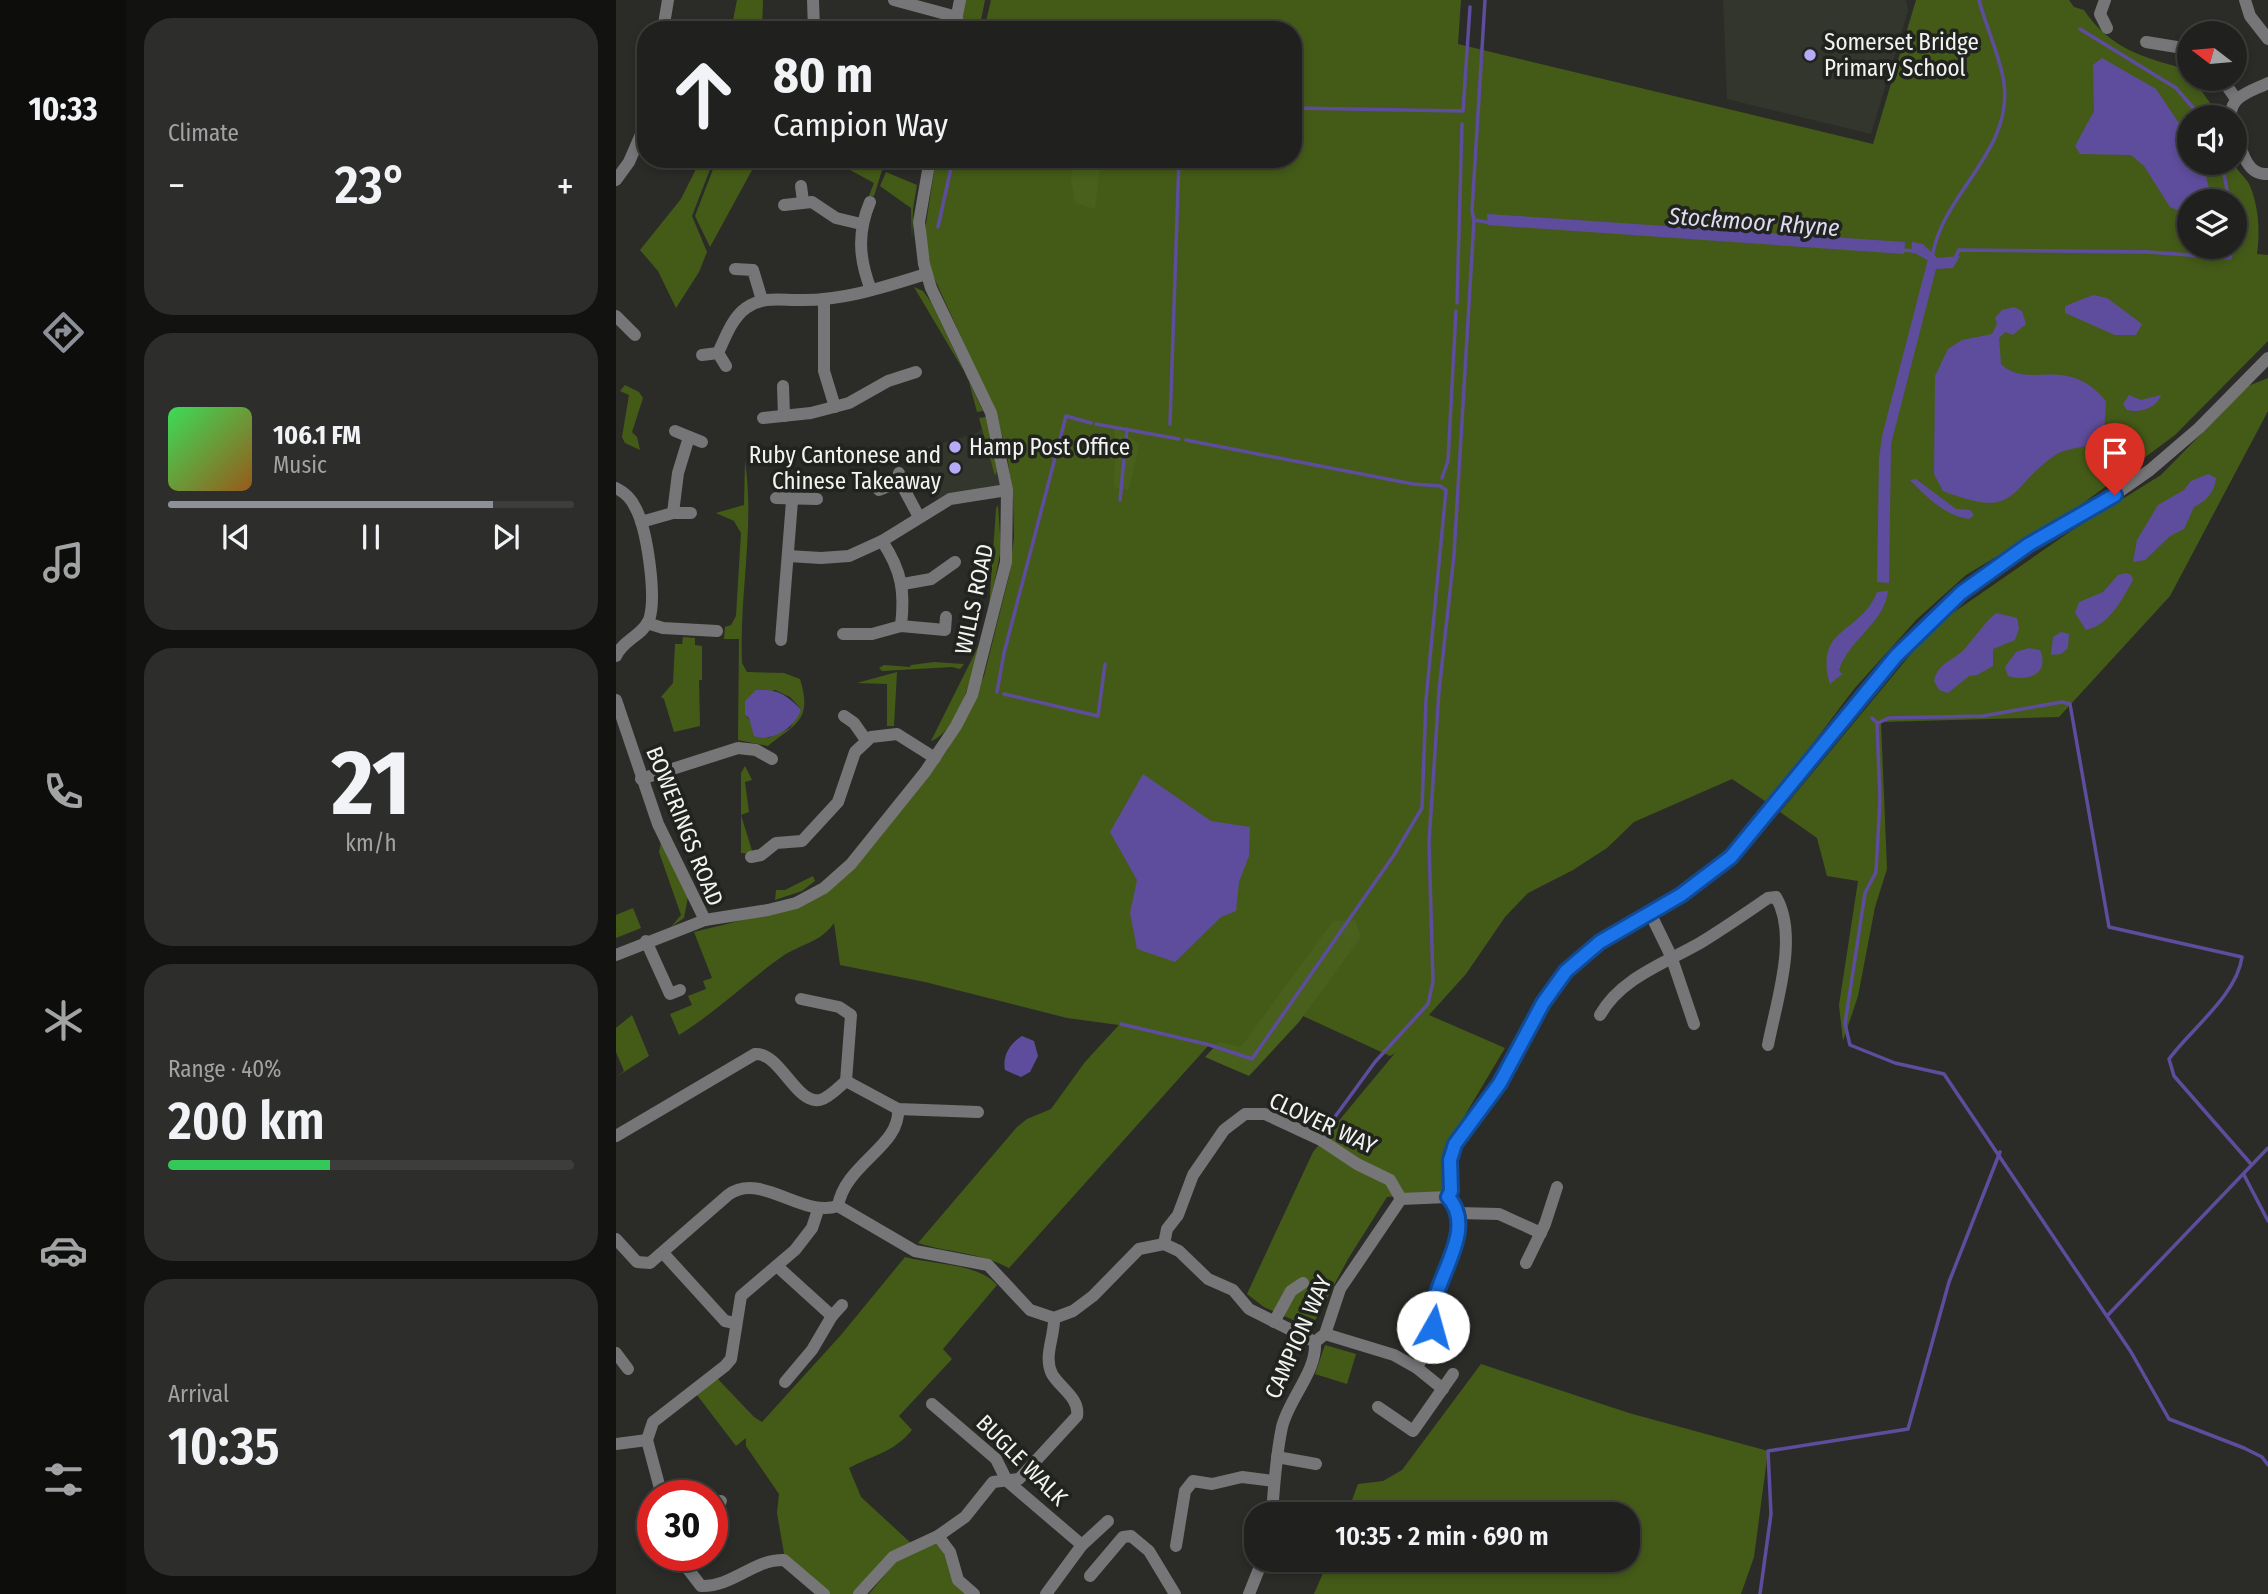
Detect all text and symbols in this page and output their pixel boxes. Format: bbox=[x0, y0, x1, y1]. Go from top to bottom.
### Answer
north arrow bbox=[2177, 21, 2247, 91]
map controls bbox=[2177, 21, 2247, 259]
place label: Somerset Bridge Primary School bbox=[1824, 28, 1979, 82]
text: 80 m bbox=[773, 46, 873, 105]
marker: Somerset Bridge Primary School bbox=[1802, 47, 1818, 63]
icon: ahead bbox=[658, 49, 749, 140]
text: 10:33 bbox=[28, 90, 98, 128]
button: sound bbox=[2177, 105, 2247, 175]
text: Campion Way bbox=[773, 106, 948, 144]
text: Climate bbox=[168, 119, 239, 147]
text: 23° bbox=[335, 154, 407, 217]
text: − bbox=[168, 163, 185, 209]
text: + bbox=[557, 163, 574, 209]
button: layers bbox=[2177, 189, 2247, 259]
water label: Stockmoor Rhyne bbox=[1667, 202, 1840, 242]
icon: directions bbox=[39, 308, 88, 357]
text: 106.1 FM bbox=[273, 420, 361, 451]
pin bbox=[2085, 423, 2145, 495]
place label: Hamp Post Office bbox=[969, 433, 1130, 461]
icon: arrive bbox=[2096, 434, 2134, 472]
marker: Hamp Post Office bbox=[947, 439, 963, 455]
place label: Ruby Cantonese and Chinese Takeaway bbox=[749, 441, 942, 495]
text: Music bbox=[273, 451, 327, 479]
marker: Ruby Cantonese and Chinese Takeaway bbox=[947, 460, 963, 476]
icon: previous bbox=[217, 518, 255, 556]
icon: pause bbox=[352, 518, 390, 556]
icon: next bbox=[487, 518, 525, 556]
icon: music bbox=[39, 538, 88, 587]
street label: WILLS ROAD bbox=[949, 541, 999, 657]
text: 21 bbox=[331, 729, 411, 838]
street label: BOWERINGS ROAD bbox=[640, 742, 730, 910]
icon: phone bbox=[39, 767, 88, 816]
text: km/h bbox=[345, 829, 397, 857]
icon: climate bbox=[39, 996, 88, 1045]
text: Range · 40% bbox=[168, 1055, 282, 1083]
street label: CLOVER WAY bbox=[1265, 1086, 1382, 1160]
text: 200 km bbox=[168, 1090, 325, 1153]
icon: car bbox=[39, 1226, 88, 1275]
street label: CAMPION WAY bbox=[1258, 1271, 1338, 1403]
position arrow bbox=[1396, 1290, 1470, 1364]
text: Arrival bbox=[168, 1380, 229, 1408]
street label: BUGLE WALK bbox=[971, 1409, 1074, 1512]
text: 10:35 bbox=[168, 1415, 280, 1478]
icon: filters bbox=[39, 1455, 88, 1504]
speed limit sign: 30 bbox=[637, 1480, 728, 1571]
text: 10:35 · 2 min · 690 m bbox=[1335, 1521, 1549, 1552]

